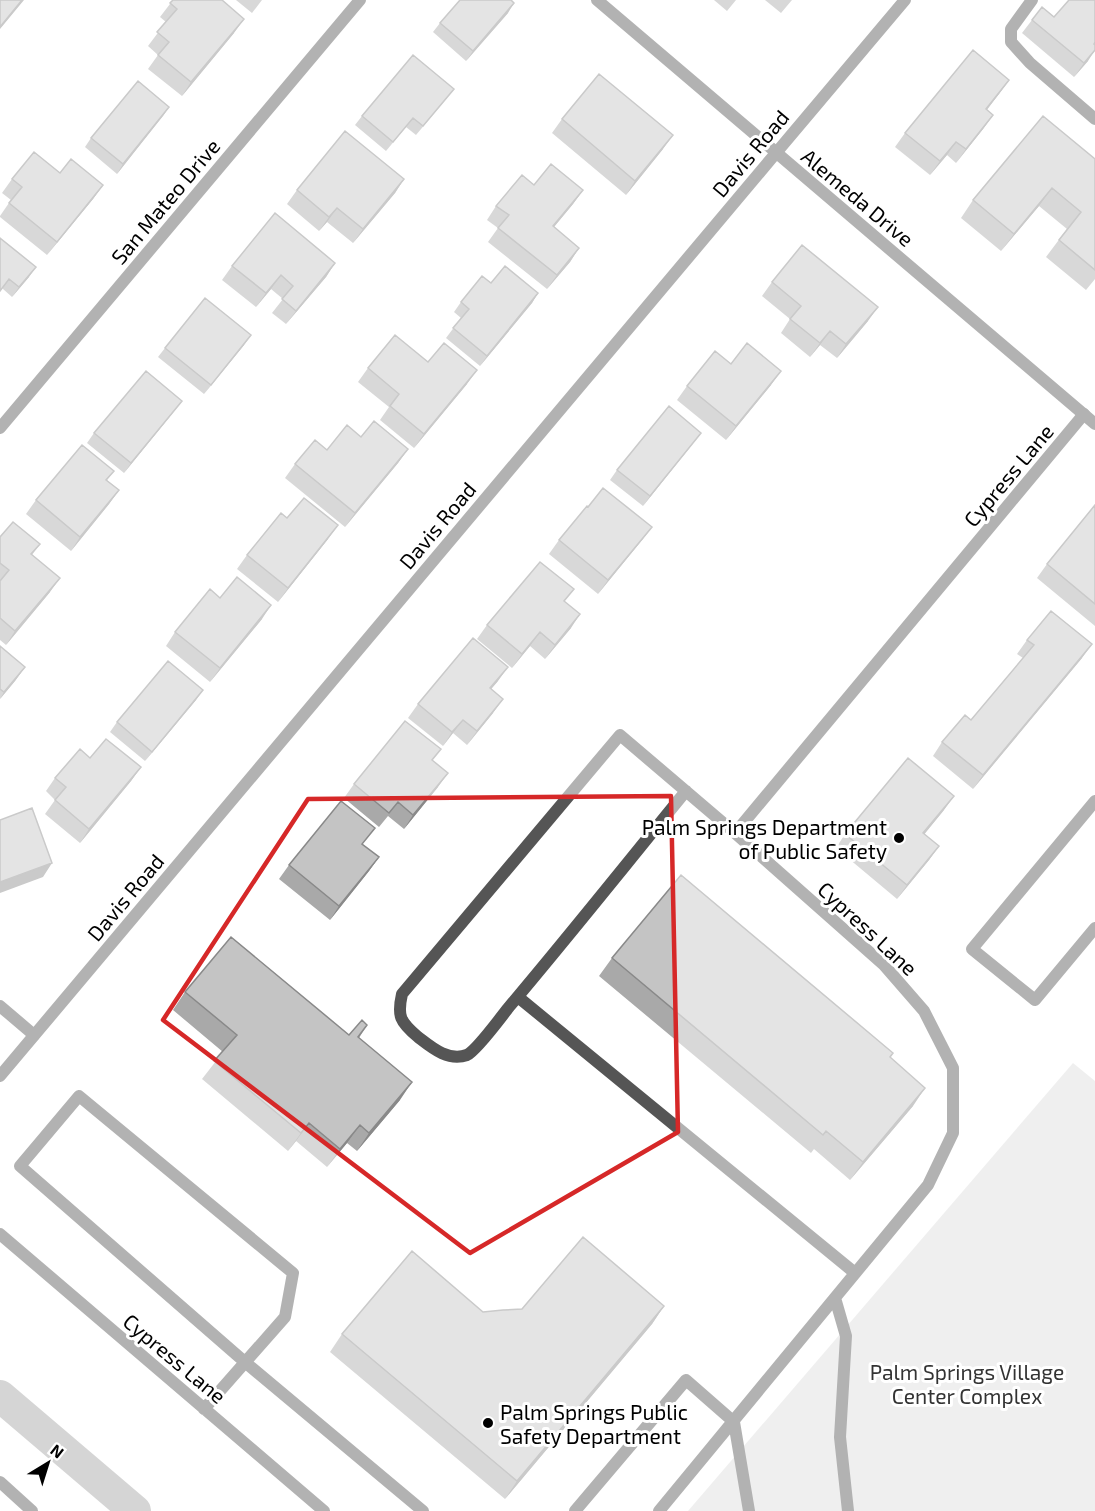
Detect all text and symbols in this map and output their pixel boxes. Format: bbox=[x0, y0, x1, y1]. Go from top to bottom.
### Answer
street label: Davis Road bbox=[707, 105, 793, 201]
street label: San Mateo Drive bbox=[105, 133, 225, 269]
street label: Alemeda Drive bbox=[797, 143, 919, 251]
street label: Cypress Lane bbox=[958, 419, 1058, 531]
street label: Davis Road bbox=[394, 477, 480, 573]
place label: Palm Springs Department of Public Safety bbox=[642, 814, 887, 863]
marker: Palm Springs Department of Public Safety bbox=[892, 831, 906, 845]
street label: Davis Road bbox=[82, 849, 168, 945]
street label: Cypress Lane bbox=[813, 876, 923, 980]
street label: Cypress Lane bbox=[119, 1308, 231, 1408]
park label: Palm Springs Village Center Complex bbox=[870, 1359, 1064, 1408]
place label: Palm Springs Public Safety Department bbox=[500, 1399, 688, 1448]
marker: Palm Springs Public Safety Department bbox=[481, 1416, 495, 1430]
north arrow bbox=[18, 1433, 78, 1493]
text: N bbox=[47, 1440, 68, 1462]

